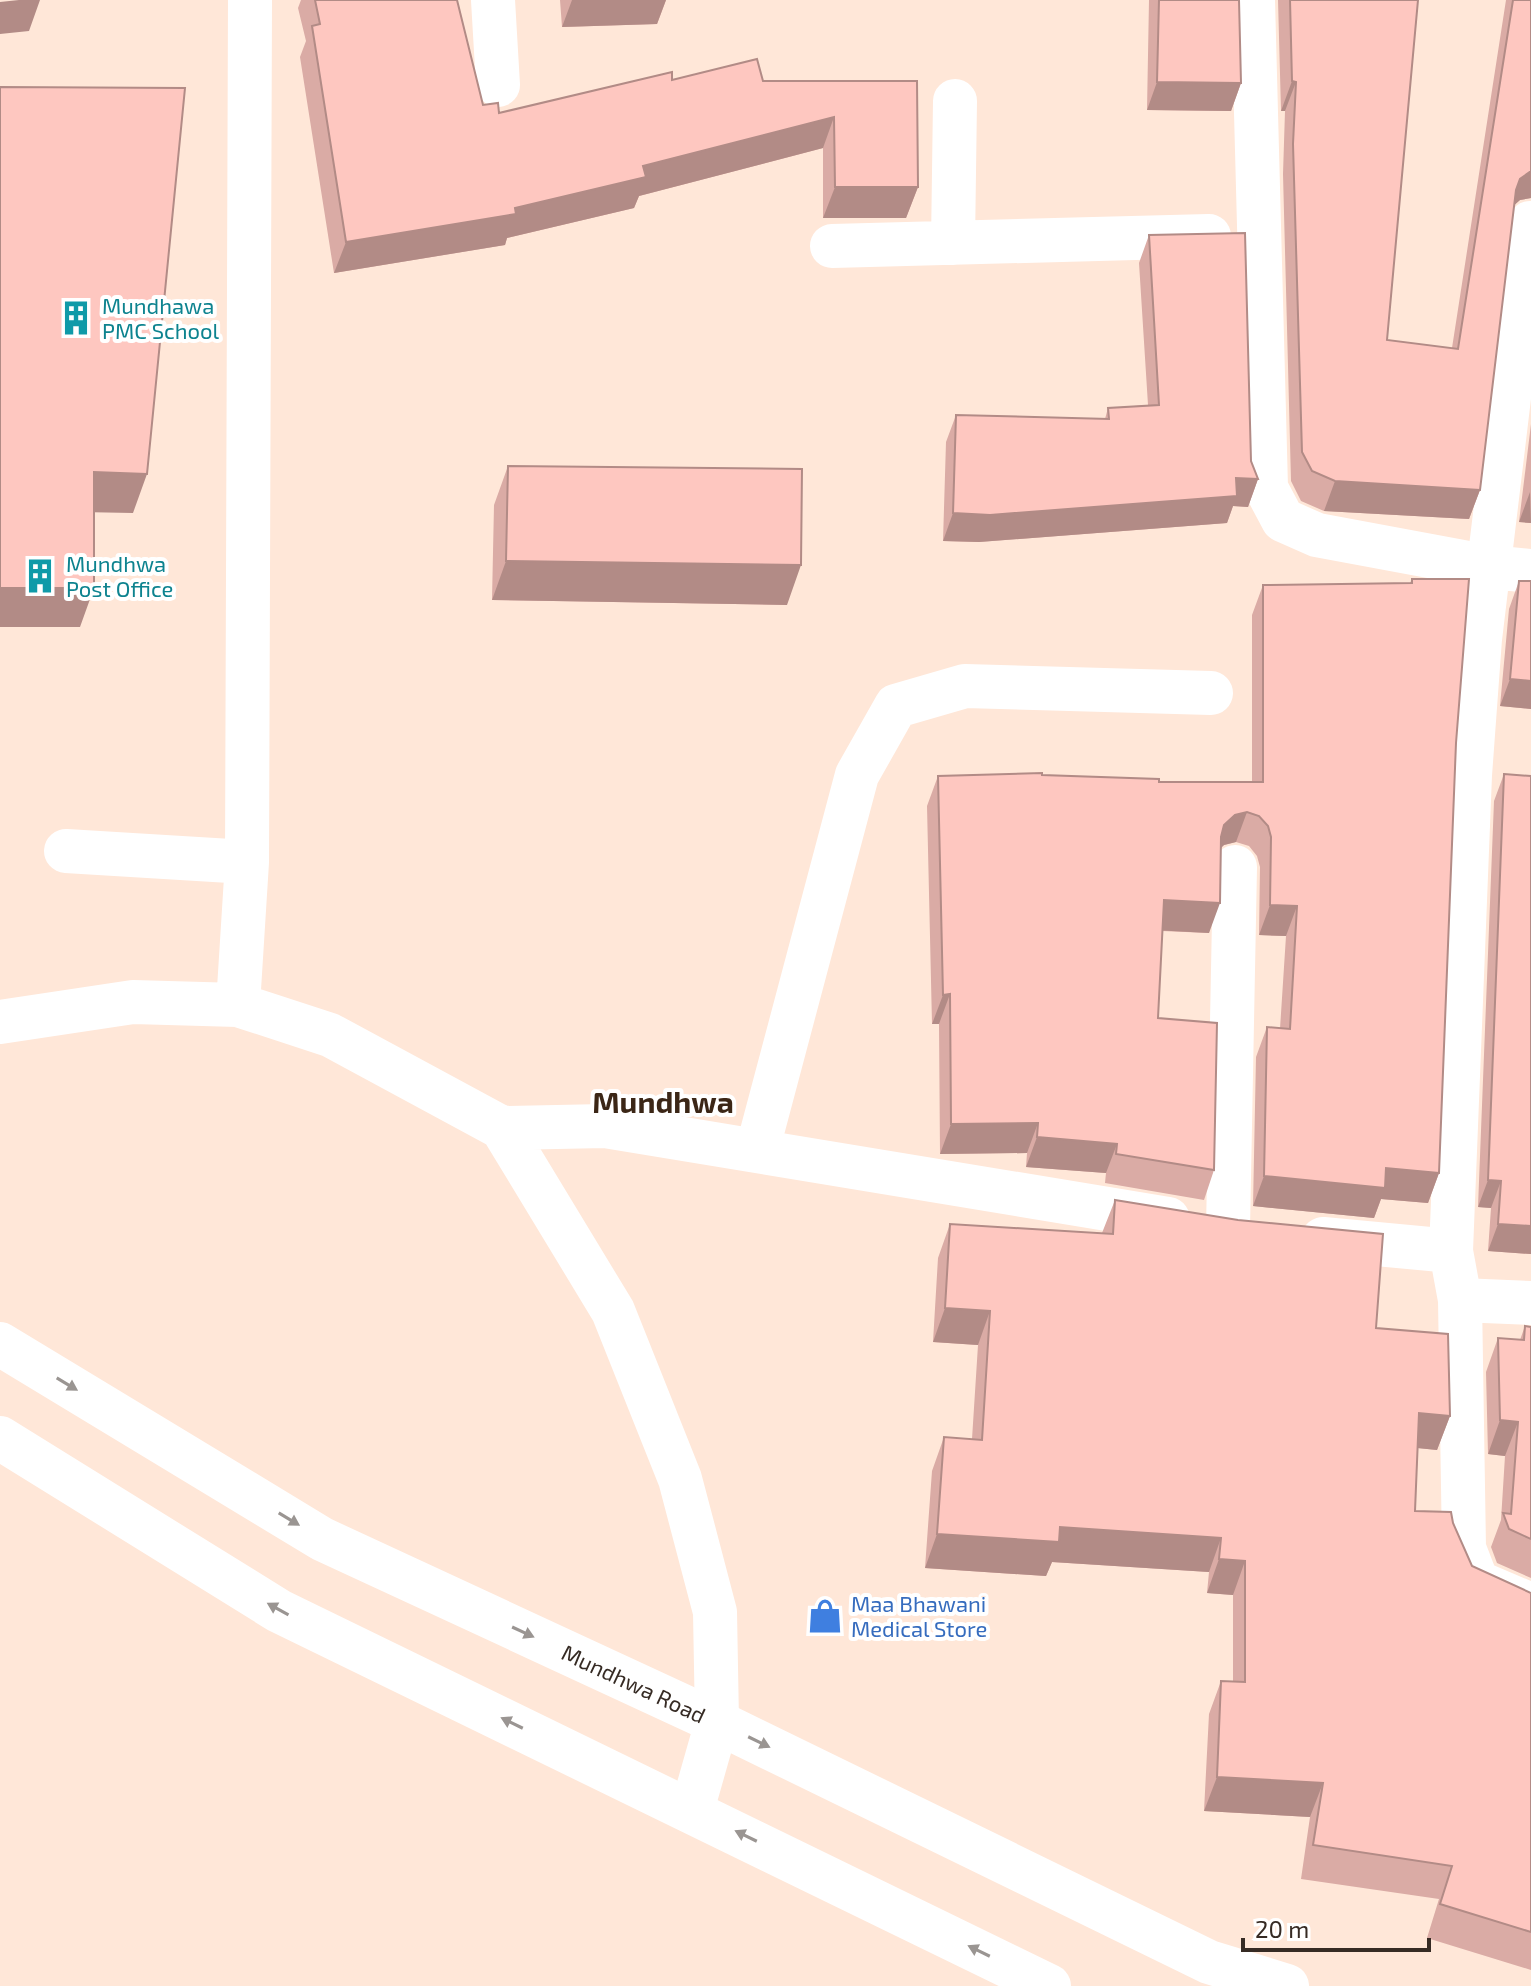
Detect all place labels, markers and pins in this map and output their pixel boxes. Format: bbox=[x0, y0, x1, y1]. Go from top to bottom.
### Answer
place label: Mundhawa PMC School bbox=[102, 292, 220, 343]
building icon: Mundhawa PMC School bbox=[57, 299, 95, 337]
place label: Mundhwa Post Office bbox=[66, 550, 173, 601]
building icon: Mundhwa Post Office bbox=[21, 557, 59, 595]
place label: Maa Bhawani Medical Store bbox=[851, 1590, 987, 1641]
shop icon: Maa Bhawani Medical Store bbox=[806, 1597, 844, 1635]

